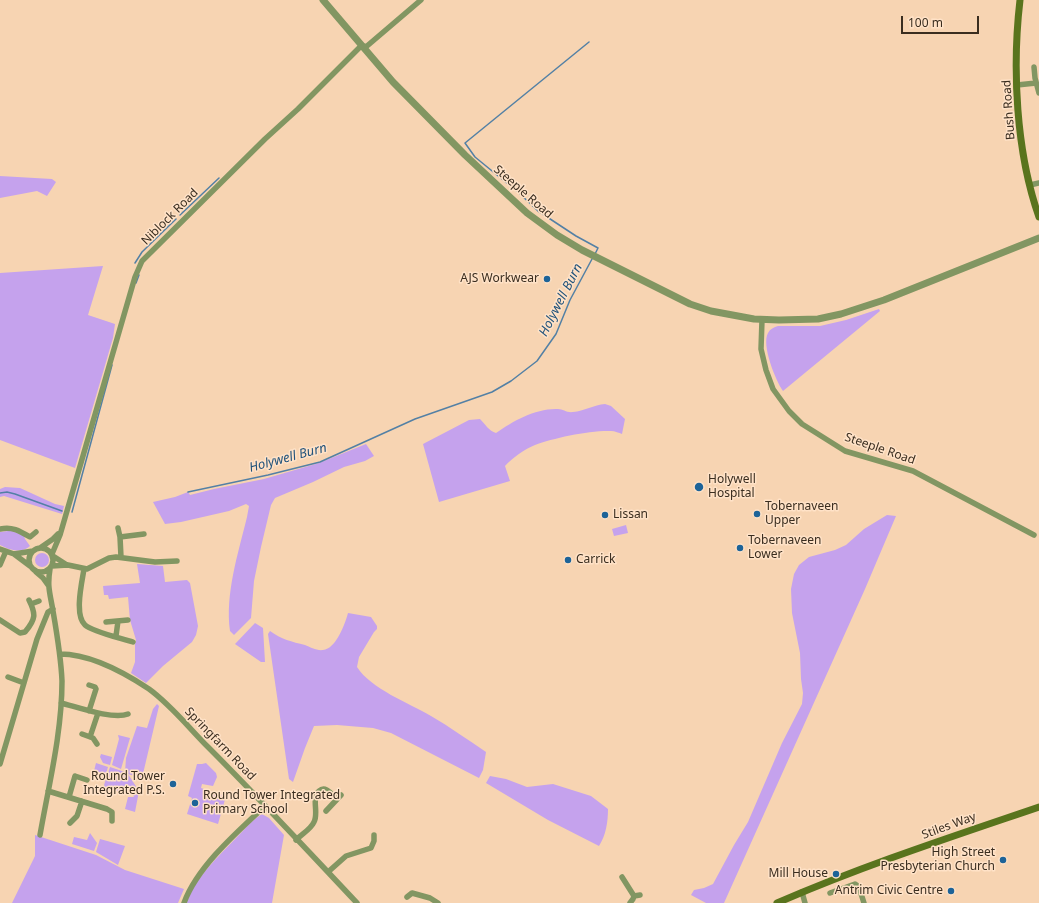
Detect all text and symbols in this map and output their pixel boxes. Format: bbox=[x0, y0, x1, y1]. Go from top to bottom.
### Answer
scale bar bbox=[903, 8, 981, 34]
text: 100 m bbox=[908, 14, 943, 31]
street label: Bush Road bbox=[1000, 79, 1018, 141]
street label: Steeple Road bbox=[490, 162, 556, 222]
street label: Niblock Road bbox=[139, 186, 201, 248]
water label: Holywell Burn bbox=[536, 261, 586, 339]
place label: AJS Workwear bbox=[460, 272, 539, 286]
marker: AJS Workwear bbox=[542, 274, 552, 284]
street label: Steeple Road bbox=[843, 430, 917, 468]
water label: Holywell Burn bbox=[248, 440, 328, 476]
place label: Holywell Hospital bbox=[708, 473, 756, 501]
marker: Holywell Hospital bbox=[693, 481, 705, 493]
place label: Tobernaveen Upper bbox=[765, 500, 838, 528]
place label: Lissan bbox=[613, 508, 648, 522]
marker: Tobernaveen Upper bbox=[752, 509, 762, 519]
marker: Lissan bbox=[600, 510, 610, 520]
place label: Tobernaveen Lower bbox=[748, 534, 821, 562]
marker: Tobernaveen Lower bbox=[735, 543, 745, 553]
place label: Carrick bbox=[576, 553, 615, 567]
marker: Carrick bbox=[563, 555, 573, 565]
street label: Springfarm Road bbox=[182, 705, 258, 783]
place label: Round Tower Integrated P.S. bbox=[83, 770, 165, 798]
marker: Round Tower Integrated P.S. bbox=[168, 779, 178, 789]
place label: Round Tower Integrated Primary School bbox=[203, 789, 340, 817]
marker: Round Tower Integrated Primary School bbox=[190, 798, 200, 808]
street label: Stiles Way bbox=[920, 810, 978, 842]
place label: High Street Presbyterian Church bbox=[881, 846, 995, 874]
marker: High Street Presbyterian Church bbox=[998, 855, 1008, 865]
place label: Mill House bbox=[769, 867, 828, 881]
marker: Mill House bbox=[831, 869, 841, 879]
place label: Antrim Civic Centre bbox=[835, 884, 943, 898]
marker: Antrim Civic Centre bbox=[946, 886, 956, 896]

